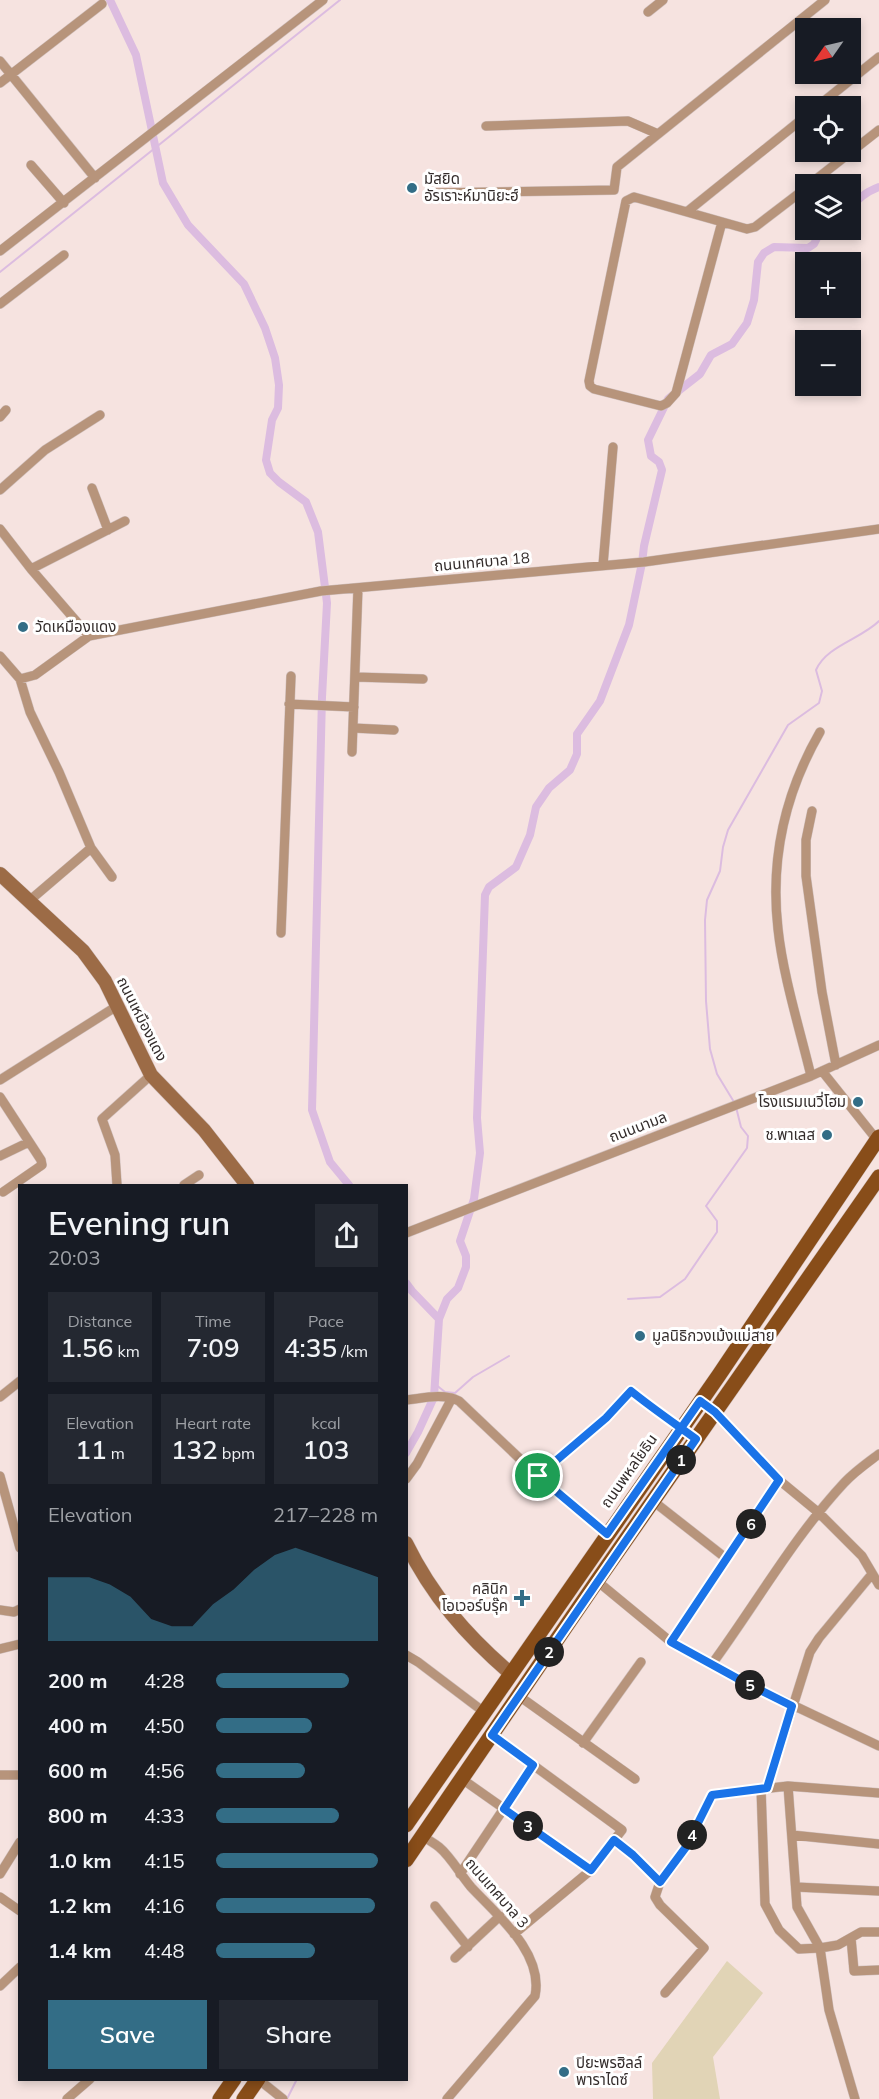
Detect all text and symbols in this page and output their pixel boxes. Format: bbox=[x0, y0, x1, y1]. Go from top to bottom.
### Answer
north arrow bbox=[795, 18, 861, 84]
map controls bbox=[795, 18, 861, 396]
button: locate bbox=[795, 96, 861, 162]
place label: มัสยิด อัรเราะห์มานิยะฮ์ bbox=[424, 169, 519, 205]
button: layers bbox=[795, 174, 861, 240]
marker: มัสยิด อัรเราะห์มานิยะฮ์ bbox=[405, 181, 419, 195]
button: + bbox=[795, 252, 861, 318]
button: − bbox=[795, 330, 861, 396]
street label: ถนนเทศบาล 18 bbox=[433, 548, 531, 575]
place label: วัดเหมืองแดง bbox=[35, 617, 116, 636]
marker: วัดเหมืองแดง bbox=[16, 620, 30, 634]
street label: ถนนเหมืองแดง bbox=[113, 973, 172, 1064]
place label: โรงแรมเนวี่โฮม bbox=[758, 1091, 846, 1111]
marker: โรงแรมเนวี่โฮม bbox=[851, 1095, 865, 1109]
street label: ถนนนามล bbox=[606, 1107, 669, 1146]
place label: ช.พาเลส bbox=[765, 1125, 815, 1144]
marker: ช.พาเลส bbox=[820, 1128, 834, 1142]
text: Evening run bbox=[48, 1202, 230, 1243]
button: share bbox=[315, 1204, 378, 1267]
text: 20:03 bbox=[48, 1245, 101, 1270]
text: Distance bbox=[68, 1311, 132, 1331]
text: Time bbox=[195, 1311, 231, 1331]
text: Pace bbox=[308, 1311, 344, 1331]
place label: มูลนิธิกวงเม้งแม่สาย bbox=[652, 1326, 775, 1345]
marker: มูลนิธิกวงเม้งแม่สาย bbox=[633, 1329, 647, 1343]
text: 1.56 bbox=[60, 1331, 113, 1364]
text: 7:09 bbox=[187, 1331, 239, 1364]
text: 4:35 bbox=[284, 1331, 337, 1364]
text: km bbox=[113, 1341, 140, 1361]
text: /km bbox=[337, 1341, 368, 1361]
text: Elevation bbox=[66, 1413, 134, 1433]
text: Heart rate bbox=[175, 1413, 251, 1433]
text: kcal bbox=[311, 1413, 341, 1433]
street label: ถนนพหลโยธิน bbox=[596, 1430, 661, 1511]
text: 11 bbox=[75, 1433, 106, 1466]
text: 132 bbox=[171, 1433, 218, 1466]
text: 103 bbox=[303, 1433, 349, 1466]
text: m bbox=[106, 1443, 125, 1463]
text: bpm bbox=[218, 1443, 255, 1463]
pin: 1 bbox=[666, 1445, 696, 1475]
pin bbox=[512, 1450, 563, 1501]
text: 1 bbox=[676, 1450, 686, 1470]
icon: arrive bbox=[521, 1459, 554, 1492]
text: Elevation bbox=[48, 1502, 133, 1527]
text: 217–228 m bbox=[273, 1502, 378, 1527]
pin: 6 bbox=[736, 1509, 766, 1539]
text: 6 bbox=[746, 1514, 756, 1534]
place label: คลินิก โอเวอร์บรุ๊ค bbox=[442, 1579, 508, 1615]
marker: คลินิก โอเวอร์บรุ๊ค bbox=[513, 1589, 531, 1607]
pin: 2 bbox=[534, 1637, 564, 1667]
text: 2 bbox=[544, 1642, 554, 1662]
text: 200 m bbox=[48, 1668, 107, 1693]
text: 4:28 bbox=[144, 1668, 185, 1693]
pin: 5 bbox=[735, 1670, 765, 1700]
text: 5 bbox=[745, 1675, 755, 1695]
text: 400 m bbox=[48, 1713, 107, 1738]
text: 4:50 bbox=[144, 1713, 185, 1738]
text: 600 m bbox=[48, 1758, 107, 1783]
text: 4:56 bbox=[144, 1758, 185, 1783]
text: 800 m bbox=[48, 1803, 107, 1828]
text: 4:33 bbox=[144, 1803, 185, 1828]
pin: 3 bbox=[513, 1811, 543, 1841]
text: 3 bbox=[523, 1816, 533, 1836]
pin: 4 bbox=[677, 1820, 707, 1850]
text: 4 bbox=[687, 1825, 697, 1845]
text: 1.0 km bbox=[48, 1848, 111, 1873]
text: 4:15 bbox=[144, 1848, 185, 1873]
street label: ถนนเทศบาล 3 bbox=[462, 1854, 533, 1932]
text: 1.2 km bbox=[48, 1893, 111, 1918]
text: 4:16 bbox=[144, 1893, 185, 1918]
text: 1.4 km bbox=[48, 1938, 111, 1963]
text: 4:48 bbox=[144, 1938, 185, 1963]
button: Save bbox=[48, 2000, 207, 2069]
button: Share bbox=[219, 2000, 378, 2069]
place label: ปิยะพรฮิลล์ พาราไดซ์ bbox=[576, 2053, 642, 2089]
marker: ปิยะพรฮิลล์ พาราไดซ์ bbox=[557, 2065, 571, 2079]

